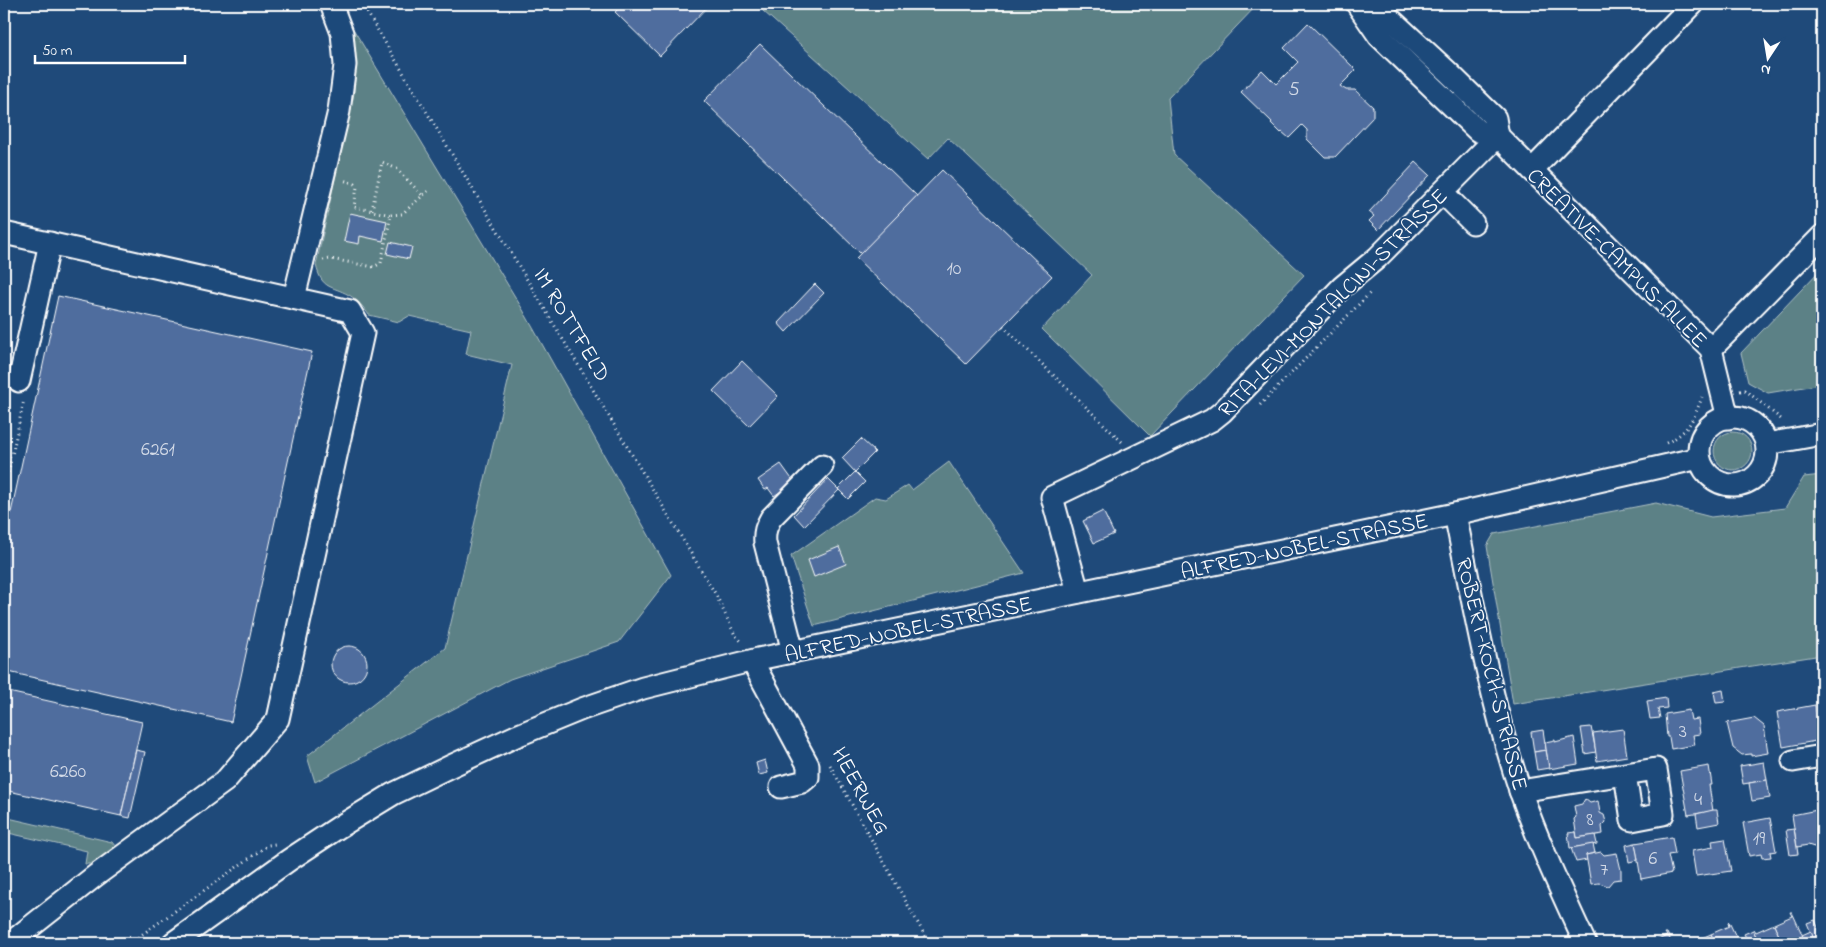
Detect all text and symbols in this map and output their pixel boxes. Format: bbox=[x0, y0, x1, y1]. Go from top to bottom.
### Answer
scale bar bbox=[35, 32, 185, 64]
north arrow bbox=[1744, 32, 1794, 82]
text: 50 m bbox=[42, 40, 73, 62]
text: N bbox=[1759, 58, 1772, 81]
house number: 5 bbox=[1288, 76, 1300, 105]
street label: CREATIVE-CAMPUS-ALLEE bbox=[1518, 162, 1713, 357]
street label: RITA-LEVI-MONTALCINI-STRASSE bbox=[1212, 182, 1456, 426]
house number: 10 bbox=[947, 255, 962, 284]
street label: IM ROTTFELD bbox=[524, 262, 617, 389]
house number: 6261 bbox=[141, 436, 175, 465]
street label: ALFRED-NOBEL-STRASSE bbox=[1178, 506, 1431, 590]
street label: ROBERT-KOCH-STRASSE bbox=[1446, 555, 1534, 794]
street label: ALFRED-NOBEL-STRASSE bbox=[782, 589, 1035, 673]
house number: 3 bbox=[1679, 718, 1687, 747]
street label: HEERWEG bbox=[822, 742, 897, 841]
house number: 6260 bbox=[50, 758, 86, 787]
house number: 4 bbox=[1694, 786, 1702, 815]
house number: 8 bbox=[1586, 806, 1594, 835]
house number: 19 bbox=[1753, 825, 1765, 854]
house number: 6 bbox=[1649, 845, 1658, 874]
house number: 7 bbox=[1600, 856, 1608, 885]

